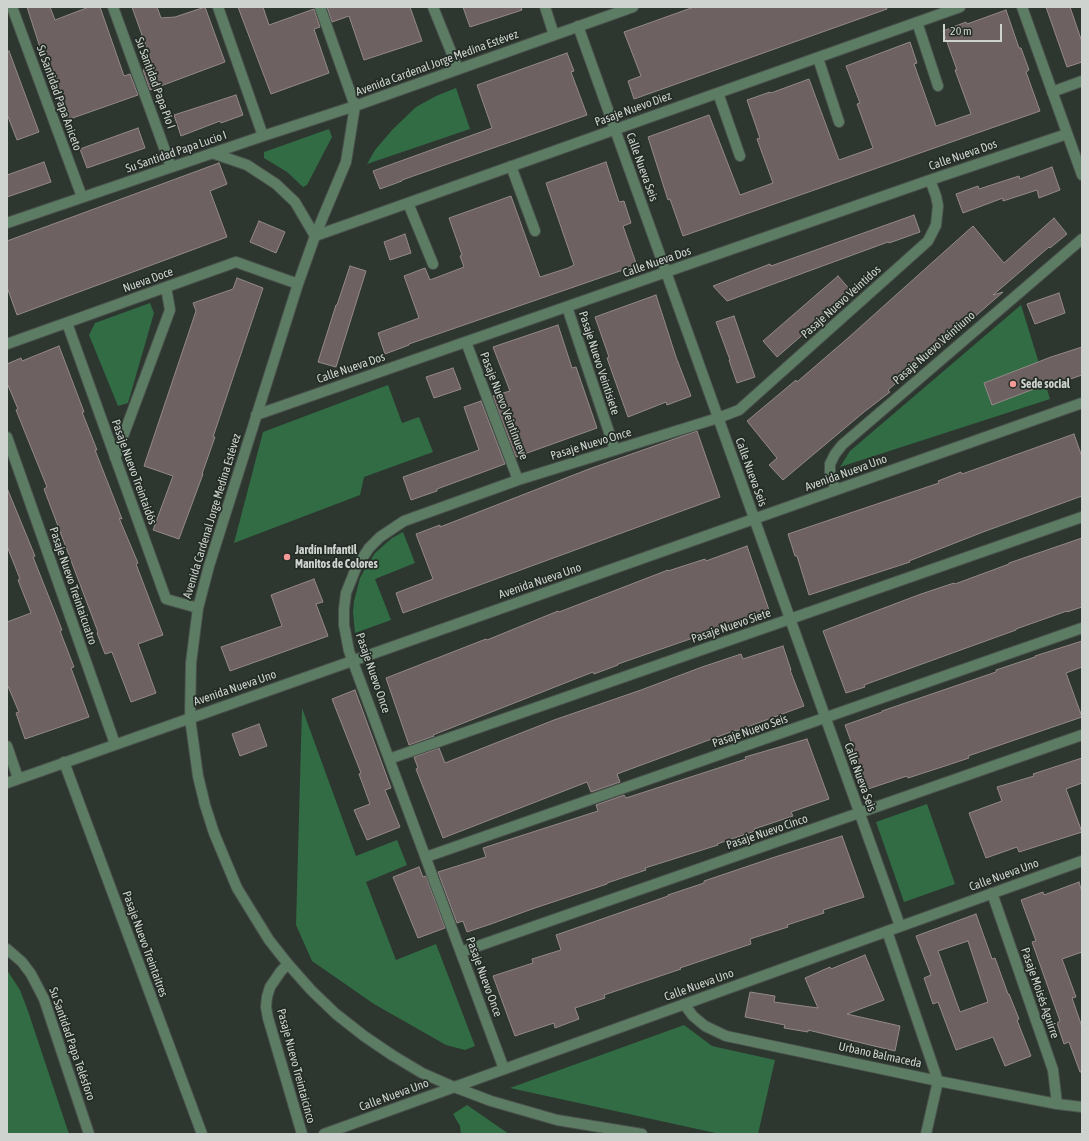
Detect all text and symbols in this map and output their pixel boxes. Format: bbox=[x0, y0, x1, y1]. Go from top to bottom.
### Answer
scale bar bbox=[945, 16, 1004, 42]
text: 20 m bbox=[950, 24, 972, 38]
street label: Avenida Cardenal Jorge Medina Estévez bbox=[354, 27, 520, 99]
street label: Su Santidad Papa Pío I bbox=[132, 35, 178, 131]
street label: Su Santidad Papa Aniceto bbox=[33, 43, 85, 153]
street label: Pasaje Nuevo Diez bbox=[593, 88, 673, 130]
street label: Su Santidad Papa Lucio I bbox=[124, 128, 228, 176]
street label: Calle Nueva Seis bbox=[623, 131, 661, 203]
street label: Calle Nueva Dos bbox=[927, 137, 999, 173]
street label: Calle Nueva Dos bbox=[621, 244, 693, 280]
street label: Pasaje Nuevo Veintidos bbox=[798, 262, 884, 342]
street label: Nueva Doce bbox=[121, 264, 175, 296]
street label: Pasaje Nuevo Veintiuno bbox=[890, 308, 978, 388]
street label: Pasaje Nuevo Veintisiete bbox=[575, 309, 623, 417]
street label: Calle Nueva Dos bbox=[315, 350, 387, 386]
street label: Pasaje Nuevo Veintinueve bbox=[477, 350, 531, 462]
place label: Sede social bbox=[1021, 377, 1070, 391]
marker: Sede social bbox=[1008, 379, 1018, 389]
street label: Pasaje Nuevo Treintaidós bbox=[108, 418, 160, 526]
street label: Pasaje Nuevo Once bbox=[549, 425, 633, 463]
street label: Avenida Cardenal Jorge Medina Estévez bbox=[180, 432, 244, 600]
street label: Calle Nueva Seis bbox=[732, 436, 770, 508]
street label: Avenida Nueva Uno bbox=[803, 451, 889, 495]
street label: Pasaje Nuevo Treintaicuatro bbox=[46, 525, 100, 647]
place label: Jardín Infantil Manitos de Colores bbox=[295, 543, 378, 571]
marker: Jardín Infantil Manitos de Colores bbox=[282, 552, 292, 562]
street label: Avenida Nueva Uno bbox=[497, 560, 583, 602]
street label: Pasaje Nuevo Siete bbox=[689, 606, 773, 646]
street label: Pasaje Nuevo Once bbox=[353, 631, 393, 715]
street label: Avenida Nueva Uno bbox=[192, 667, 278, 709]
street label: Pasaje Nuevo Seis bbox=[710, 711, 790, 751]
street label: Calle Nueva Seis bbox=[841, 741, 879, 813]
street label: Pasaje Nuevo Cinco bbox=[724, 811, 810, 853]
street label: Calle Nueva Uno bbox=[967, 856, 1041, 894]
street label: Pasaje Nuevo Treintaitres bbox=[119, 889, 171, 999]
street label: Pasaje Nuevo Once bbox=[463, 935, 505, 1019]
street label: Pasaje Moisés Aguirre bbox=[1018, 946, 1062, 1040]
street label: Calle Nueva Uno bbox=[662, 966, 736, 1004]
street label: Su Santidad Papa Telésforo bbox=[46, 986, 98, 1102]
street label: Pasaje Nuevo Treintaicinco bbox=[274, 1007, 318, 1125]
street label: Urbano Balmaceda bbox=[837, 1039, 923, 1071]
street label: Calle Nueva Uno bbox=[357, 1076, 431, 1114]

